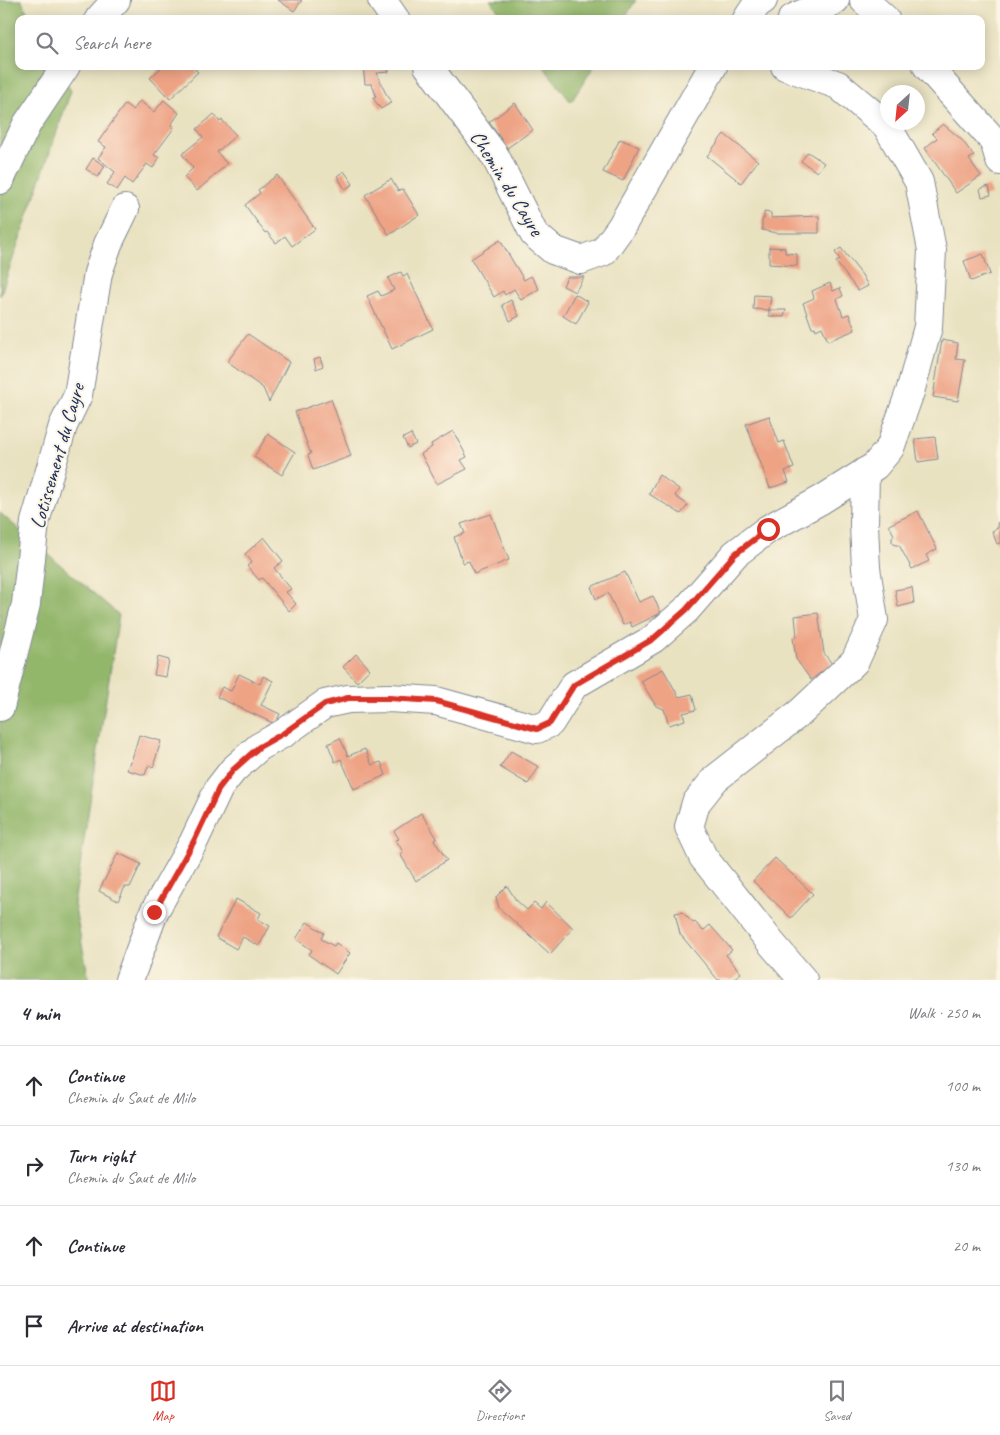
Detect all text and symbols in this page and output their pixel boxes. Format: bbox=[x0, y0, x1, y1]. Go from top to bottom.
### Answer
search box bbox=[15, 15, 985, 70]
icon: search bbox=[33, 29, 61, 57]
text: Search here bbox=[73, 31, 150, 55]
north arrow bbox=[880, 85, 925, 130]
street label: Chemin du Cayre bbox=[464, 125, 550, 242]
street label: Lotissement du Cayre bbox=[24, 378, 91, 531]
route start bbox=[757, 518, 780, 541]
route end bbox=[143, 901, 166, 924]
text: 4 min bbox=[20, 1000, 60, 1026]
text: Walk · 250 m bbox=[908, 1003, 980, 1023]
text: Continue bbox=[67, 1064, 124, 1088]
icon: ahead bbox=[20, 1072, 48, 1100]
text: 100 m bbox=[946, 1076, 980, 1096]
text: Chemin du Saut de Milo bbox=[67, 1088, 195, 1108]
text: Turn right bbox=[67, 1144, 134, 1168]
icon: right bbox=[20, 1152, 48, 1180]
text: 130 m bbox=[946, 1156, 980, 1176]
text: Chemin du Saut de Milo bbox=[67, 1168, 195, 1188]
icon: ahead bbox=[20, 1232, 48, 1260]
text: Continue bbox=[67, 1234, 124, 1258]
text: 20 m bbox=[953, 1236, 980, 1256]
icon: arrive bbox=[20, 1312, 48, 1340]
text: Arrive at destination bbox=[67, 1314, 203, 1338]
tab: Map bbox=[149, 1377, 177, 1424]
tab: Directions bbox=[476, 1377, 524, 1424]
tab: Saved bbox=[823, 1377, 851, 1424]

